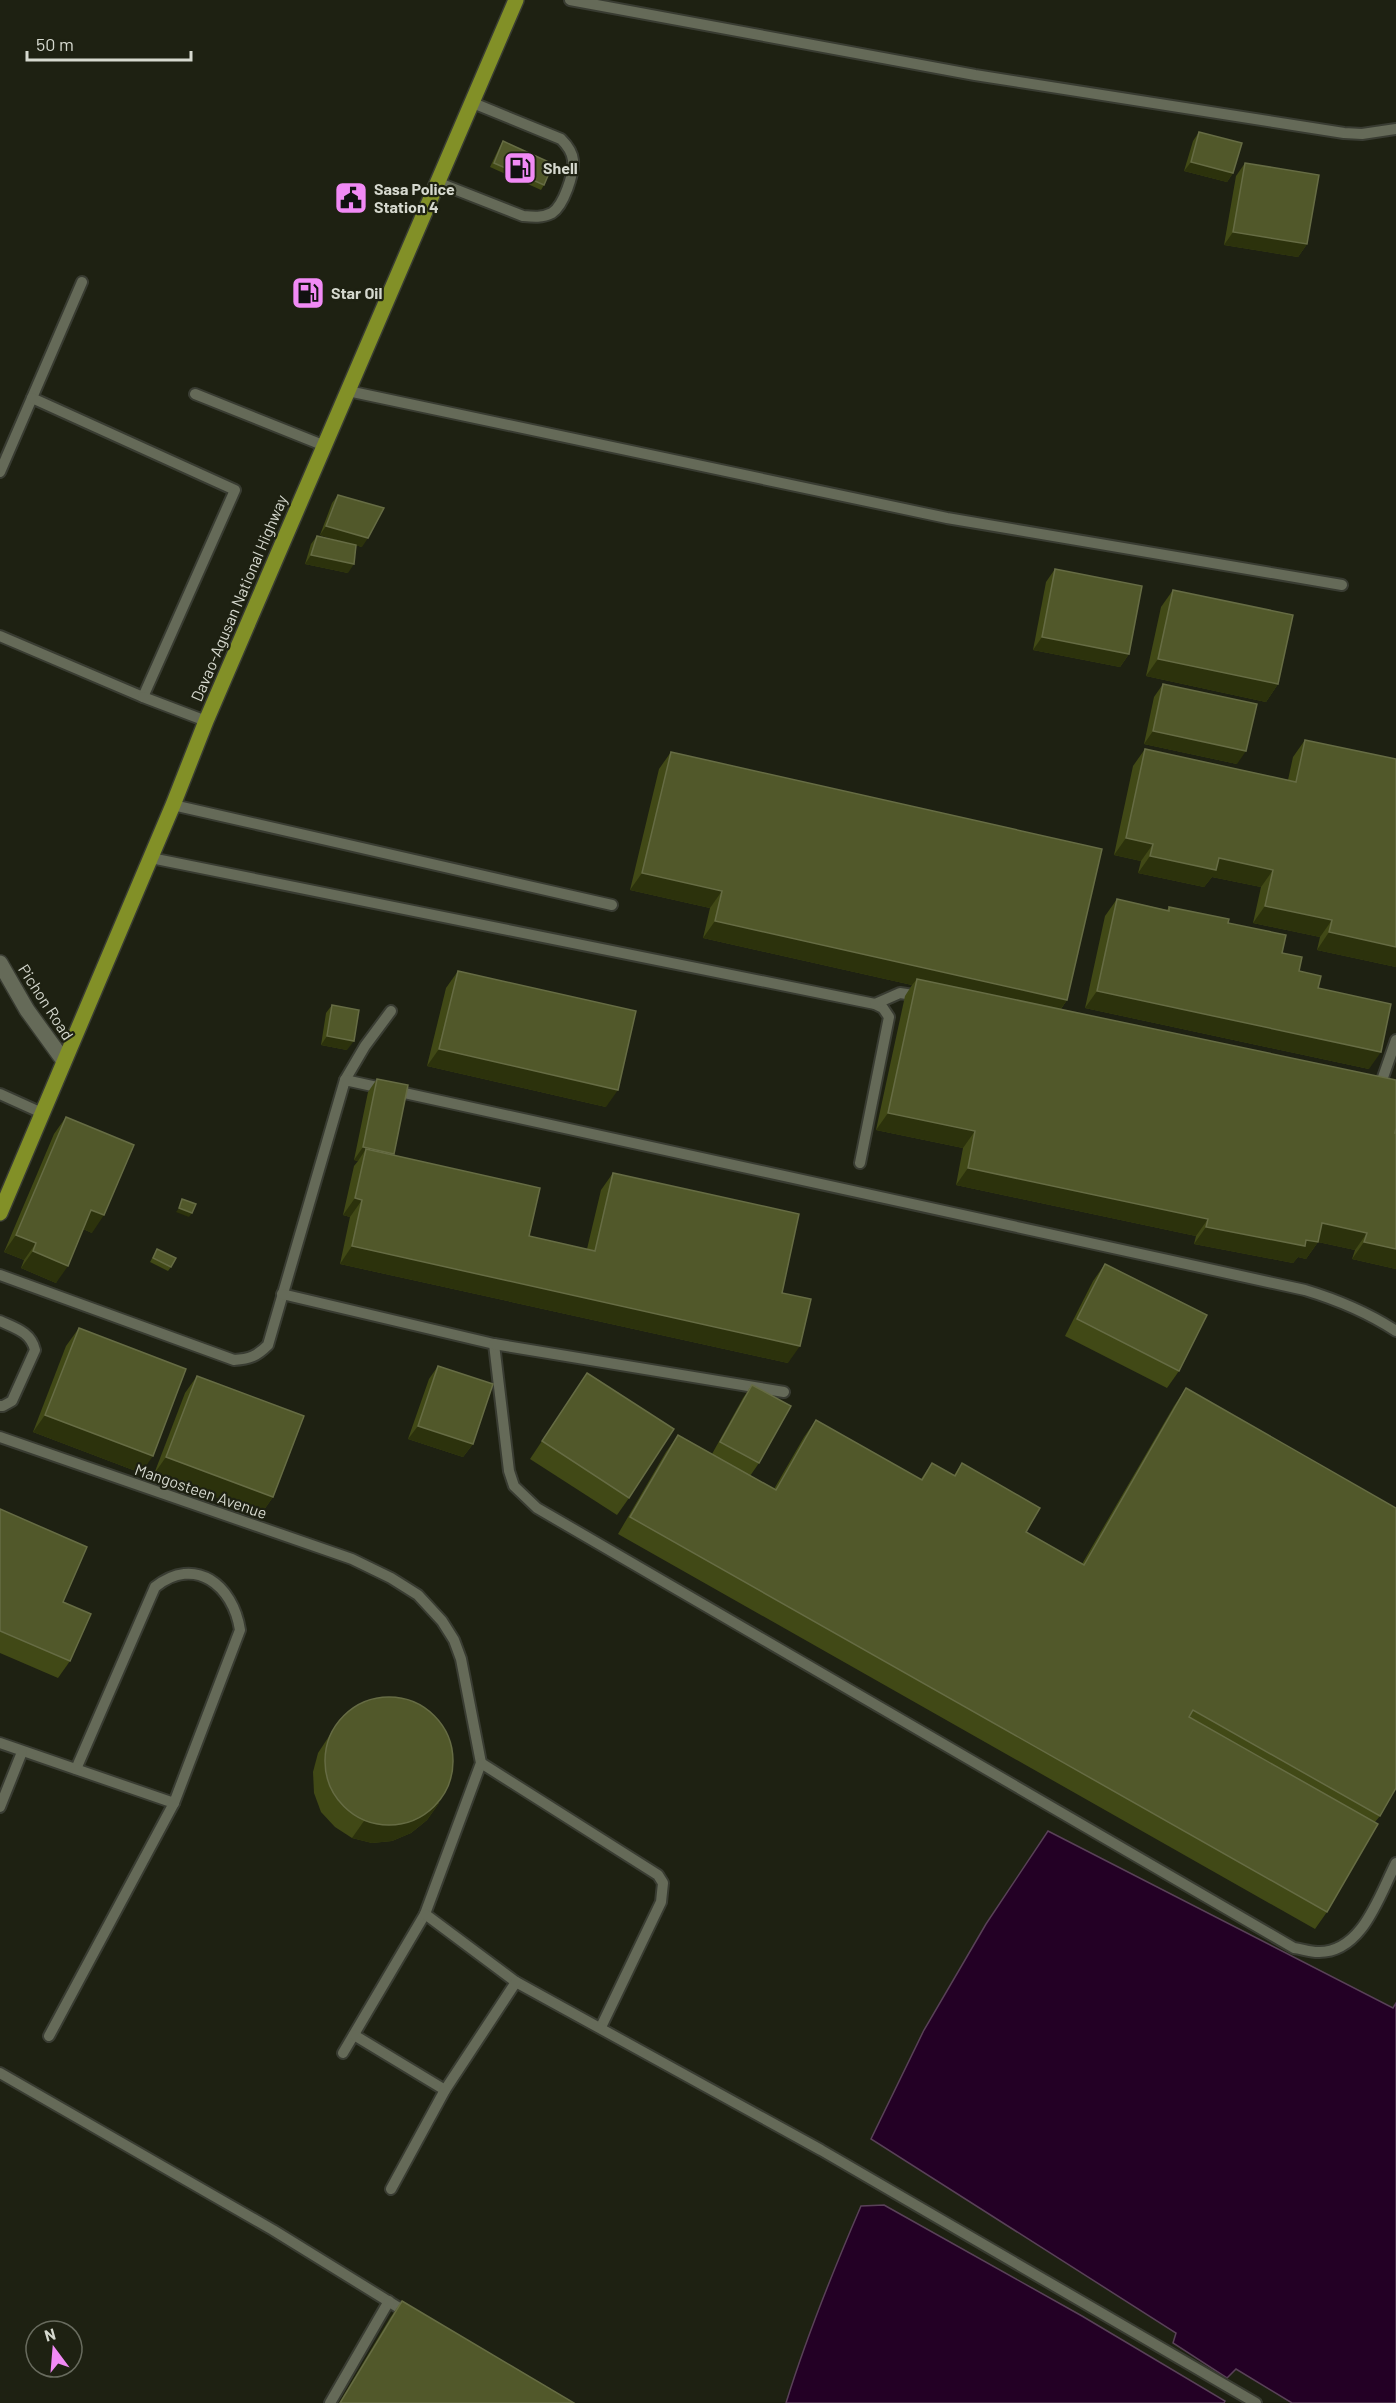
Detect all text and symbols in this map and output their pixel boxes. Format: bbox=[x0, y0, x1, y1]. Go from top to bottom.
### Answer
scale bar bbox=[27, 24, 190, 62]
text: 50 m bbox=[36, 33, 74, 55]
fuel station icon: Shell bbox=[502, 150, 538, 186]
place label: Shell bbox=[543, 158, 578, 177]
place label: Sasa Police Station 4 bbox=[374, 179, 455, 216]
public building icon: Sasa Police Station 4 bbox=[333, 180, 369, 216]
fuel station icon: Star Oil bbox=[290, 275, 326, 311]
place label: Star Oil bbox=[331, 283, 382, 302]
street label: Davao-Agusan National Highway bbox=[186, 491, 291, 704]
street label: Pichon Road bbox=[15, 960, 78, 1043]
street label: Mangosteen Avenue bbox=[133, 1459, 270, 1522]
north arrow bbox=[24, 2319, 84, 2379]
text: N bbox=[42, 2324, 57, 2345]

